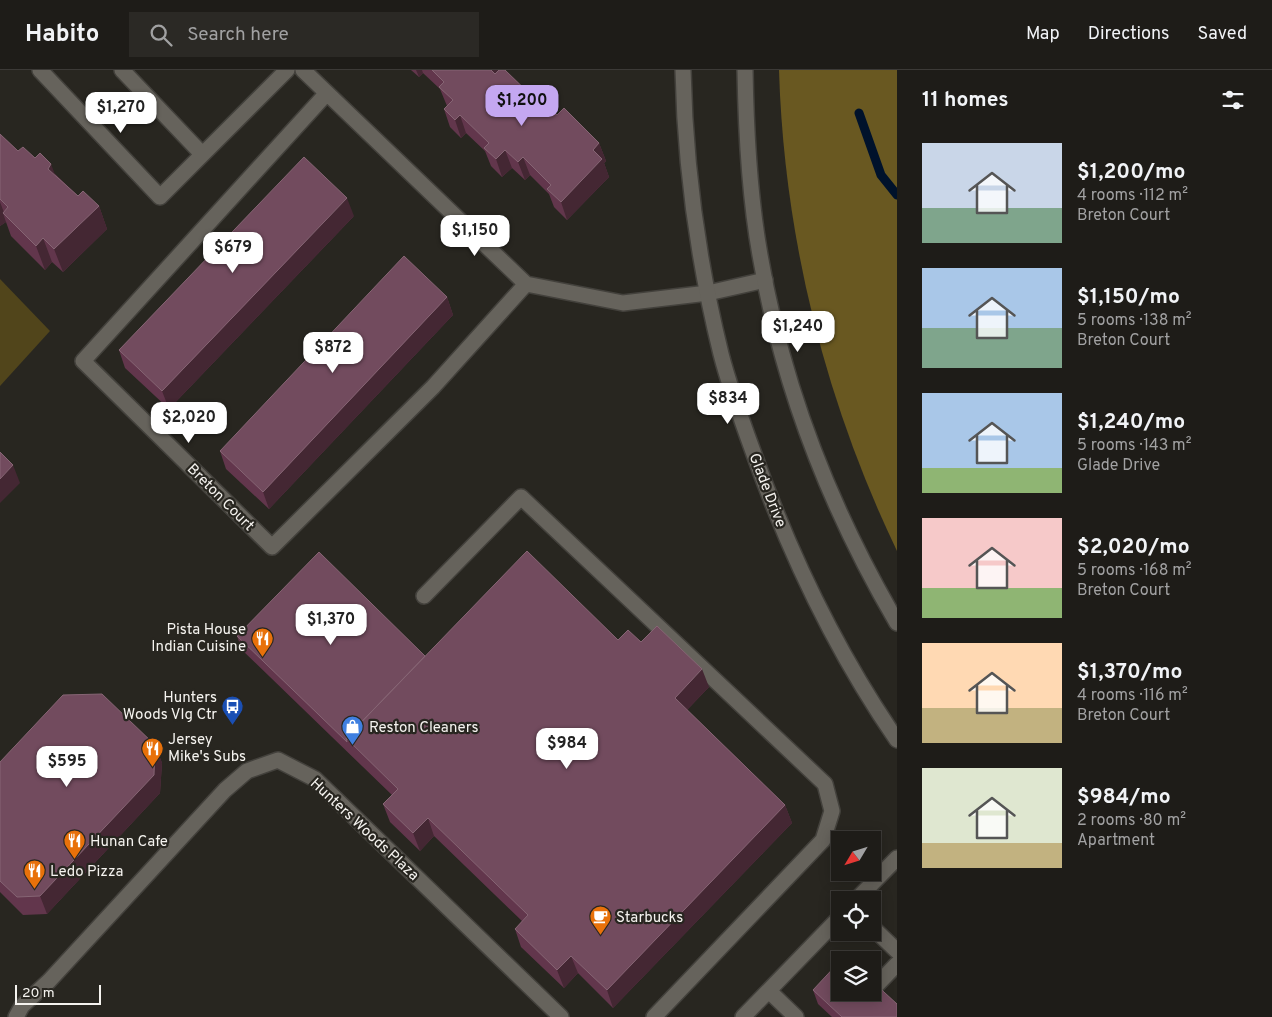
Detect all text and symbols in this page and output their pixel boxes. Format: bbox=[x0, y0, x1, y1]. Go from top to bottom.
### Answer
search box bbox=[129, 12, 479, 57]
text: Habito bbox=[25, 20, 99, 50]
icon: search bbox=[147, 21, 175, 49]
text: Search here bbox=[187, 23, 289, 47]
text: Map bbox=[1026, 23, 1060, 46]
text: Directions bbox=[1088, 23, 1170, 46]
text: Saved bbox=[1198, 23, 1247, 46]
pin: $1,200 bbox=[481, 85, 563, 127]
icon: filters bbox=[1219, 86, 1247, 114]
text: 11 homes bbox=[922, 87, 1009, 114]
text: $1,200 bbox=[496, 91, 548, 111]
pin: $1,270 bbox=[80, 92, 162, 134]
text: $1,270 bbox=[97, 98, 145, 118]
text: $1,200/mo bbox=[1077, 159, 1185, 186]
icon: home bbox=[962, 163, 1022, 223]
text: 4 rooms · 112 m² bbox=[1077, 186, 1188, 206]
text: Breton Court bbox=[1077, 206, 1170, 226]
pin: $1,150 bbox=[434, 214, 516, 257]
text: $1,150 bbox=[452, 221, 498, 241]
pin: $679 bbox=[203, 232, 263, 274]
text: $679 bbox=[214, 238, 252, 258]
text: $1,150/mo bbox=[1077, 284, 1180, 311]
icon: home bbox=[962, 288, 1022, 348]
pin: $1,240 bbox=[757, 310, 839, 353]
text: 5 rooms · 138 m² bbox=[1077, 311, 1192, 331]
text: $1,240 bbox=[773, 317, 823, 337]
text: Breton Court bbox=[1077, 331, 1170, 351]
pin: $872 bbox=[303, 332, 363, 374]
text: $872 bbox=[314, 338, 352, 358]
pin: $834 bbox=[698, 382, 758, 425]
text: $834 bbox=[708, 389, 748, 409]
pin: $2,020 bbox=[148, 402, 230, 444]
text: $2,020 bbox=[162, 408, 216, 428]
text: $1,240/mo bbox=[1077, 409, 1185, 436]
icon: home bbox=[962, 413, 1022, 473]
text: 5 rooms · 143 m² bbox=[1077, 436, 1191, 456]
street label: Glade Drive bbox=[744, 451, 789, 530]
text: Glade Drive bbox=[1077, 456, 1160, 476]
street label: Breton Court bbox=[182, 460, 258, 536]
text: $2,020/mo bbox=[1077, 534, 1190, 561]
icon: home bbox=[962, 538, 1022, 598]
text: 5 rooms · 168 m² bbox=[1077, 561, 1192, 581]
text: Breton Court bbox=[1077, 581, 1170, 601]
pin: $1,370 bbox=[290, 604, 372, 646]
text: $1,370 bbox=[307, 610, 355, 630]
place label: Pista House Indian Cuisine bbox=[151, 621, 246, 657]
restaurant icon: Pista House Indian Cuisine bbox=[250, 626, 274, 657]
text: $1,370/mo bbox=[1077, 659, 1182, 686]
icon: home bbox=[962, 663, 1022, 723]
text: 4 rooms · 116 m² bbox=[1077, 686, 1188, 706]
place label: Hunters Woods Vlg Ctr bbox=[123, 689, 217, 725]
bus stop icon: Hunters Woods Vlg Ctr bbox=[221, 694, 245, 725]
text: Breton Court bbox=[1077, 706, 1170, 726]
shop icon: Reston Cleaners bbox=[341, 715, 365, 746]
place label: Reston Cleaners bbox=[369, 719, 479, 738]
pin: $984 bbox=[537, 728, 597, 770]
place label: Jersey Mike's Subs bbox=[168, 731, 246, 767]
text: $984 bbox=[547, 734, 587, 754]
restaurant icon: Jersey Mike's Subs bbox=[140, 736, 164, 767]
pin: $595 bbox=[37, 746, 97, 788]
text: $595 bbox=[47, 752, 87, 772]
street label: Hunters Woods Plaza bbox=[305, 775, 422, 886]
text: $984/mo bbox=[1077, 784, 1171, 811]
icon: home bbox=[962, 788, 1022, 848]
text: 2 rooms · 80 m² bbox=[1077, 811, 1186, 831]
restaurant icon: Hunan Cafe bbox=[62, 829, 86, 860]
north arrow bbox=[831, 831, 881, 881]
map controls bbox=[831, 831, 881, 1001]
text: Apartment bbox=[1077, 831, 1155, 851]
place label: Hunan Cafe bbox=[90, 833, 168, 852]
restaurant icon: Ledo Pizza bbox=[22, 859, 46, 890]
place label: Ledo Pizza bbox=[50, 863, 123, 882]
button: locate bbox=[831, 891, 881, 941]
cafe icon: Starbucks bbox=[588, 905, 612, 936]
place label: Starbucks bbox=[616, 909, 683, 928]
button: layers bbox=[831, 951, 881, 1001]
scale bar bbox=[15, 982, 101, 1005]
text: 20 m bbox=[22, 985, 55, 1002]

